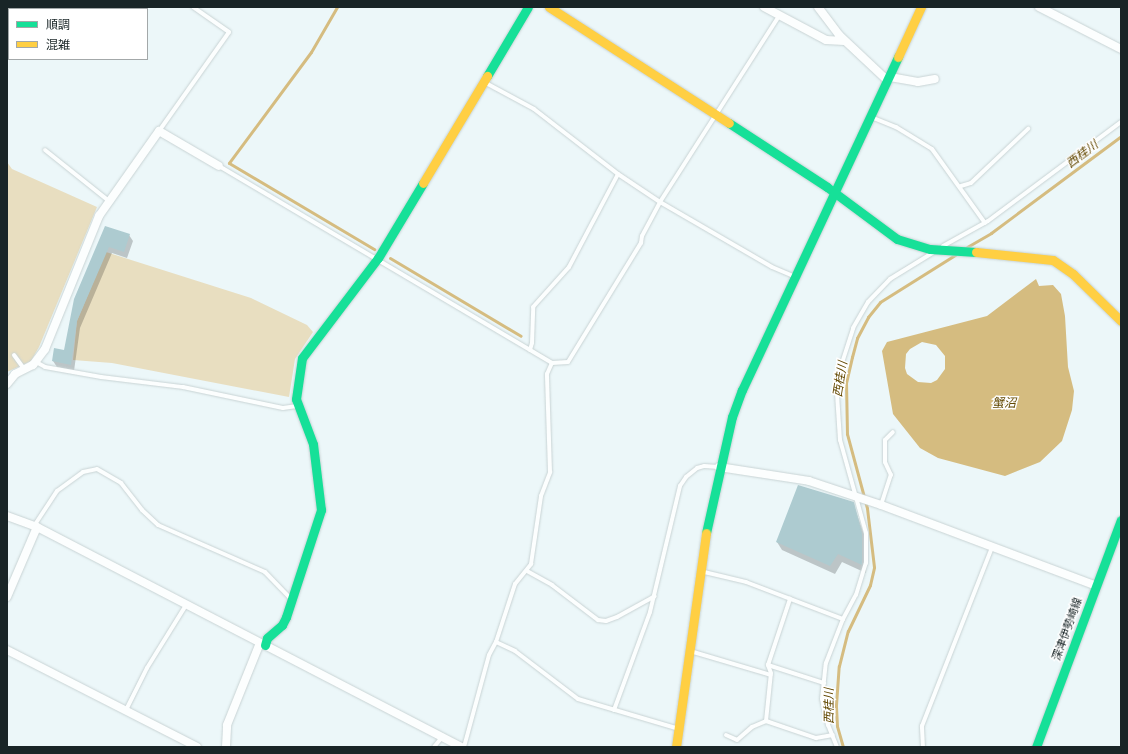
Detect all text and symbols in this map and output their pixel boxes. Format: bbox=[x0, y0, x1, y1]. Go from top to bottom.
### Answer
legend bbox=[8, 8, 148, 60]
text: 順調 bbox=[46, 16, 70, 33]
text: 混雑 bbox=[46, 36, 70, 53]
water label: 西桂川 bbox=[1063, 137, 1101, 171]
water label: 西桂川 bbox=[830, 360, 850, 398]
water label: 蟹沼 bbox=[992, 396, 1016, 410]
street label: 深津伊勢崎線 bbox=[1050, 596, 1084, 662]
water label: 西桂川 bbox=[822, 688, 836, 724]

